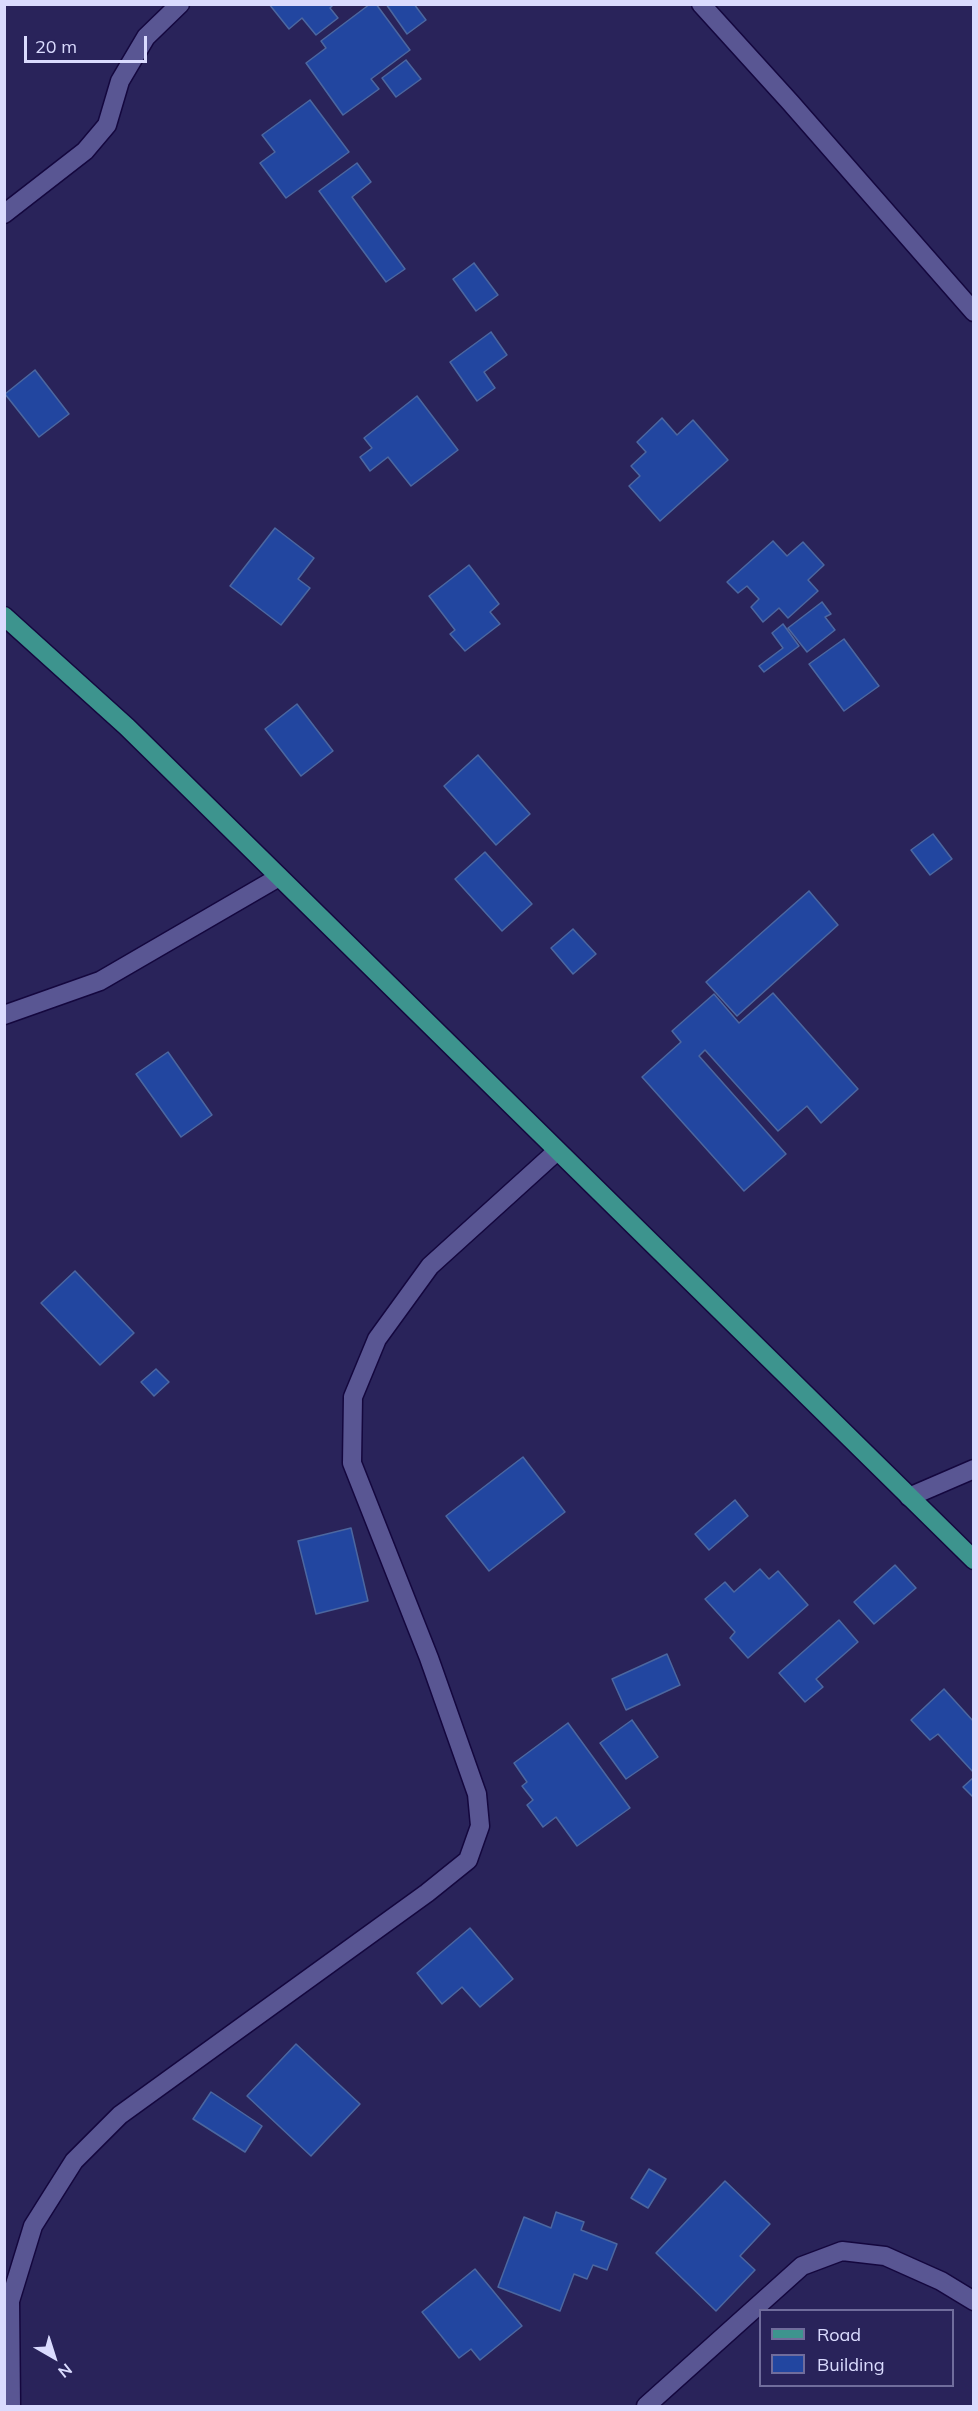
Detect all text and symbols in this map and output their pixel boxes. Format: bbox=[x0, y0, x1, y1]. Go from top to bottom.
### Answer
scale bar bbox=[27, 24, 150, 62]
text: 20 m bbox=[35, 35, 77, 58]
legend bbox=[759, 2309, 954, 2387]
text: Road bbox=[817, 2323, 861, 2346]
north arrow bbox=[24, 2327, 84, 2387]
text: Building bbox=[817, 2353, 885, 2376]
text: N bbox=[54, 2359, 76, 2383]

